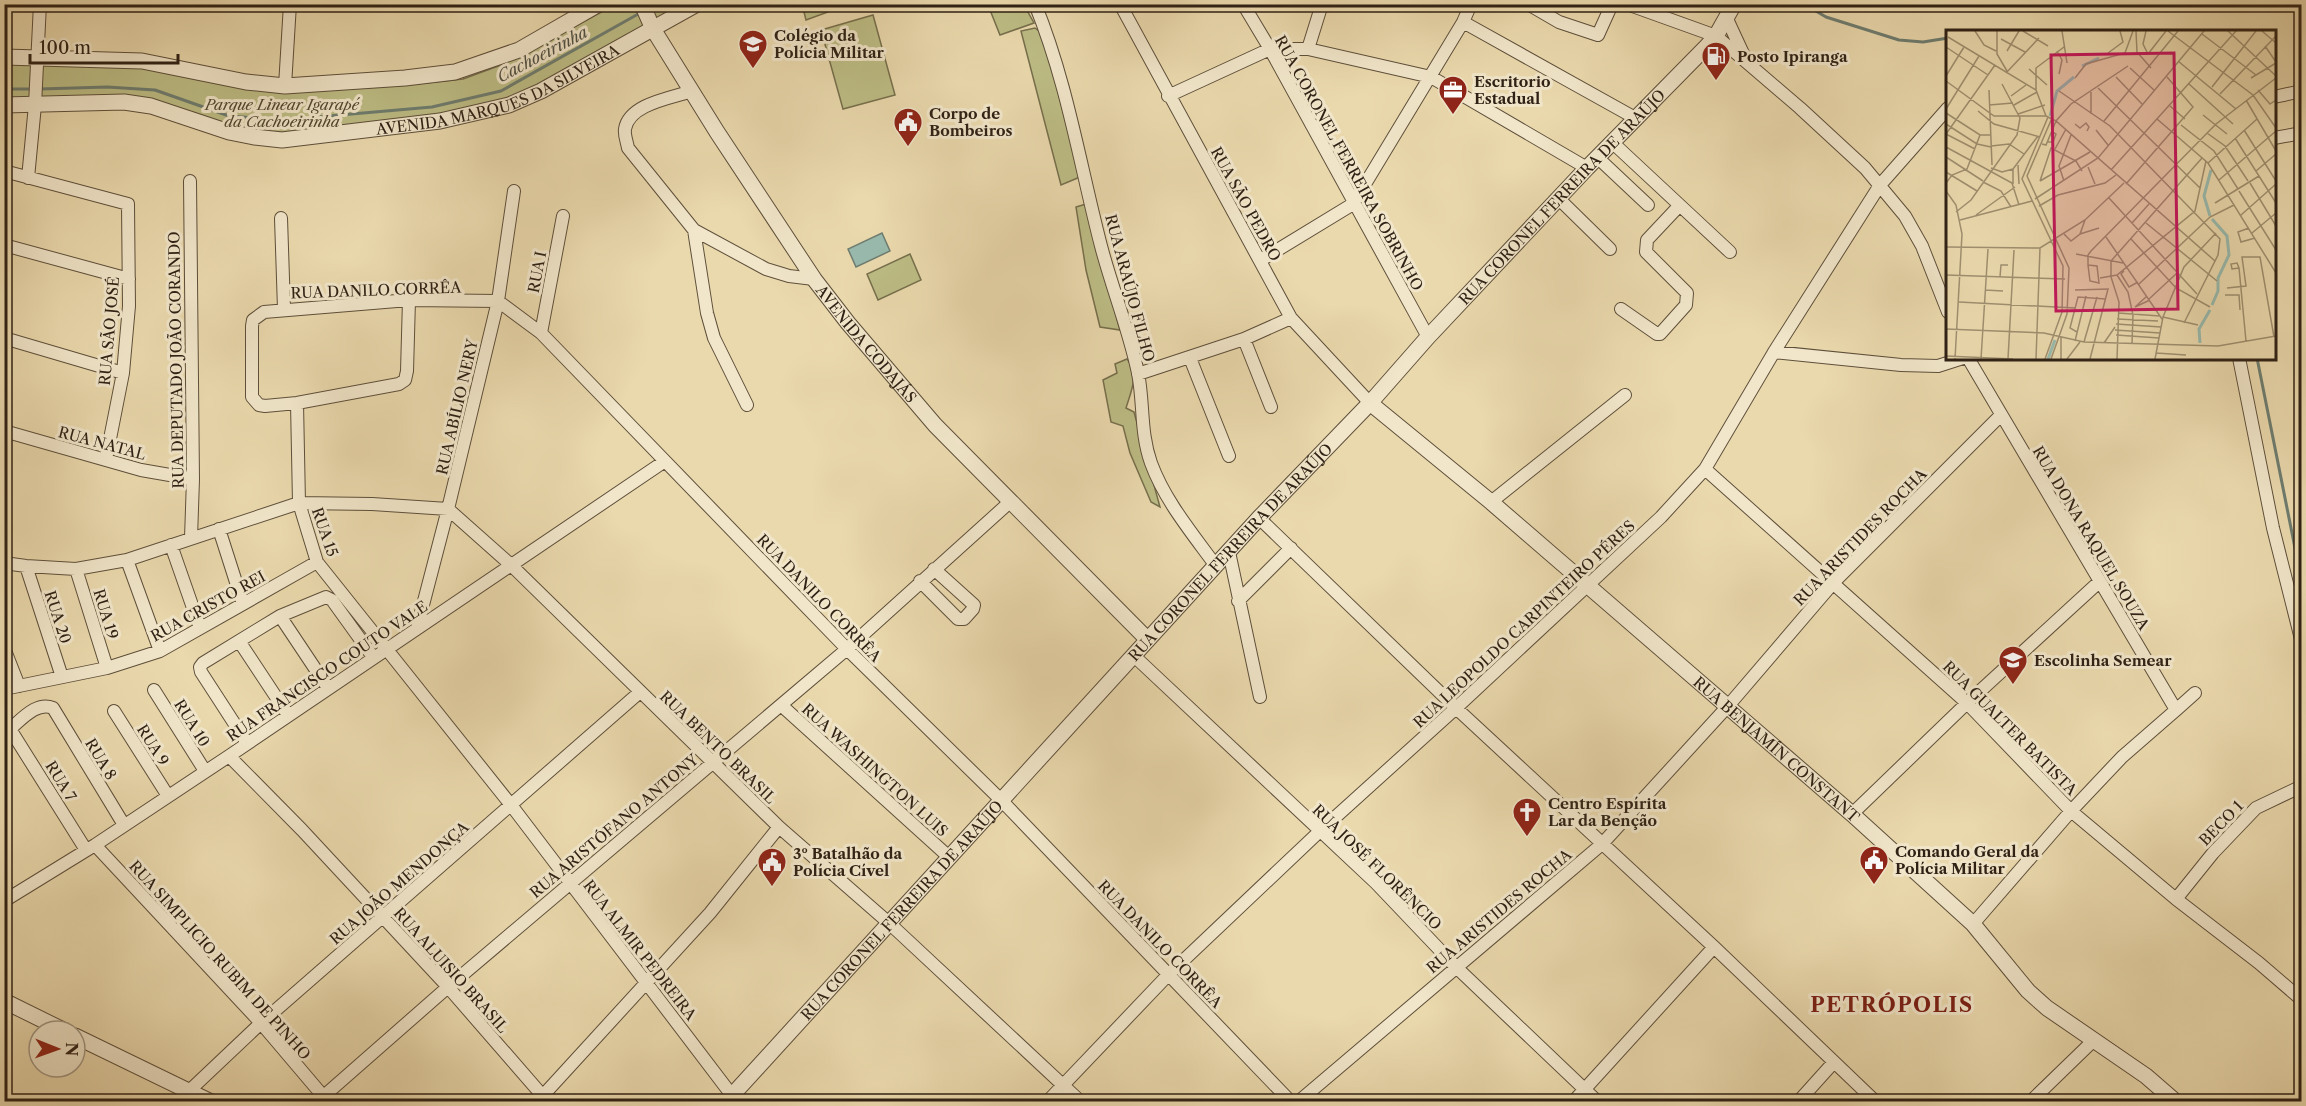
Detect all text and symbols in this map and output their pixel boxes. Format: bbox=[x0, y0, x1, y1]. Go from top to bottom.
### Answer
water label: Cachoeirinha bbox=[493, 22, 591, 86]
place label: Colégio da Polícia Militar bbox=[774, 26, 885, 62]
scale bar bbox=[30, 27, 178, 65]
school or university icon: Colégio da Polícia Militar bbox=[737, 28, 769, 70]
inset map bbox=[1946, 30, 2276, 360]
street label: RUA CORONEL FERREIRA SOBRINHO bbox=[1271, 32, 1427, 294]
text: 100 m bbox=[39, 37, 91, 59]
street label: AVENIDA MARQUES DA SILVEIRA bbox=[374, 39, 623, 138]
fuel station icon: Posto Ipiranga bbox=[1700, 40, 1732, 82]
place label: Posto Ipiranga bbox=[1737, 47, 1848, 66]
place label: Escritorio Estadual bbox=[1474, 72, 1551, 108]
office icon: Escritorio Estadual bbox=[1437, 74, 1469, 116]
street label: RUA CORONEL FERREIRA DE ARAÚJO bbox=[1454, 85, 1669, 308]
park label: Parque Linear Igarapé da Cachoeirinha bbox=[204, 95, 361, 131]
place label: Corpo de Bombeiros bbox=[929, 104, 1012, 140]
public building icon: Corpo de Bombeiros bbox=[892, 106, 924, 148]
street label: RUA SÃO PEDRO bbox=[1207, 144, 1285, 264]
street label: RUA ARAÚJO FILHO bbox=[1101, 212, 1159, 364]
street label: RUA DEPUTADO JOÃO CORANDO bbox=[164, 231, 188, 489]
street label: RUA I bbox=[524, 250, 550, 294]
street label: RUA SÃO JOSÉ bbox=[95, 276, 123, 386]
street label: RUA DANILO CORRÊA bbox=[290, 277, 463, 302]
street label: AVENIDA CODAJÁS bbox=[812, 280, 921, 406]
street label: RUA ABÍLIO NERY bbox=[432, 337, 482, 477]
street label: RUA NATAL bbox=[56, 422, 148, 464]
street label: RUA CORONEL FERREIRA DE ARAÚJO bbox=[1124, 439, 1336, 665]
street label: RUA DONA RAQUEL SOUZA bbox=[2028, 443, 2154, 634]
street label: RUA ARISTIDES ROCHA bbox=[1789, 464, 1931, 610]
street label: RUA 15 bbox=[308, 505, 342, 559]
street label: RUA LEOPOLDO CARPINTEIRO PÉRES bbox=[1409, 516, 1639, 732]
street label: RUA DANILO CORRÊA bbox=[753, 530, 886, 667]
street label: RUA CRISTO REI bbox=[147, 567, 269, 645]
street label: RUA 19 bbox=[89, 587, 123, 641]
street label: RUA 20 bbox=[41, 588, 75, 646]
street label: RUA FRANCISCO COUTO VALE bbox=[223, 597, 431, 745]
school or university icon: Escolinha Semear bbox=[1997, 644, 2029, 686]
place label: Escolinha Semear bbox=[2034, 651, 2172, 670]
street label: RUA GUALTER BATISTA bbox=[1939, 657, 2082, 800]
street label: RUA BENJAMÍN CONSTANT bbox=[1690, 672, 1864, 826]
street label: RUA BENTO BRASIL bbox=[656, 687, 780, 808]
street label: RUA 10 bbox=[170, 696, 214, 750]
street label: RUA WASHINGTON LUIS bbox=[798, 699, 952, 841]
street label: RUA 9 bbox=[133, 721, 173, 769]
street label: RUA 8 bbox=[81, 735, 121, 783]
street label: RUA ARISTÓFANO ANTONY bbox=[526, 750, 702, 902]
street label: RUA 7 bbox=[41, 757, 81, 805]
place label: Centro Espírita Lar da Benção bbox=[1548, 794, 1667, 830]
street label: RUA CORONEL FERREIRA DE ARAÚJO bbox=[796, 796, 1006, 1024]
church icon: Centro Espírita Lar da Benção bbox=[1511, 796, 1543, 838]
street label: BECO 1 bbox=[2195, 796, 2247, 849]
street label: RUA JOSÉ FLORÊNCIO bbox=[1308, 800, 1446, 934]
street label: RUA JOÃO MENDONÇA bbox=[326, 817, 473, 949]
place label: Comando Geral da Polícia Militar bbox=[1895, 842, 2039, 878]
place label: 3º Batalhão da Polícia Cível bbox=[793, 844, 903, 880]
street label: RUA ARISTIDES ROCHA bbox=[1423, 844, 1576, 977]
public building icon: Comando Geral da Polícia Militar bbox=[1858, 844, 1890, 886]
public building icon: 3º Batalhão da Polícia Cível bbox=[756, 846, 788, 888]
street label: RUA SIMPLICIO RUBIM DE PINHO bbox=[125, 856, 315, 1064]
street label: RUA ALMIR PEDREIRA bbox=[579, 876, 701, 1025]
street label: RUA DANILO CORRÊA bbox=[1094, 876, 1227, 1013]
street label: RUA ALUISIO BRASIL bbox=[390, 904, 512, 1037]
district label: PETRÓPOLIS bbox=[1810, 992, 1974, 1017]
north arrow bbox=[27, 1019, 87, 1079]
text: N bbox=[62, 1042, 82, 1056]

